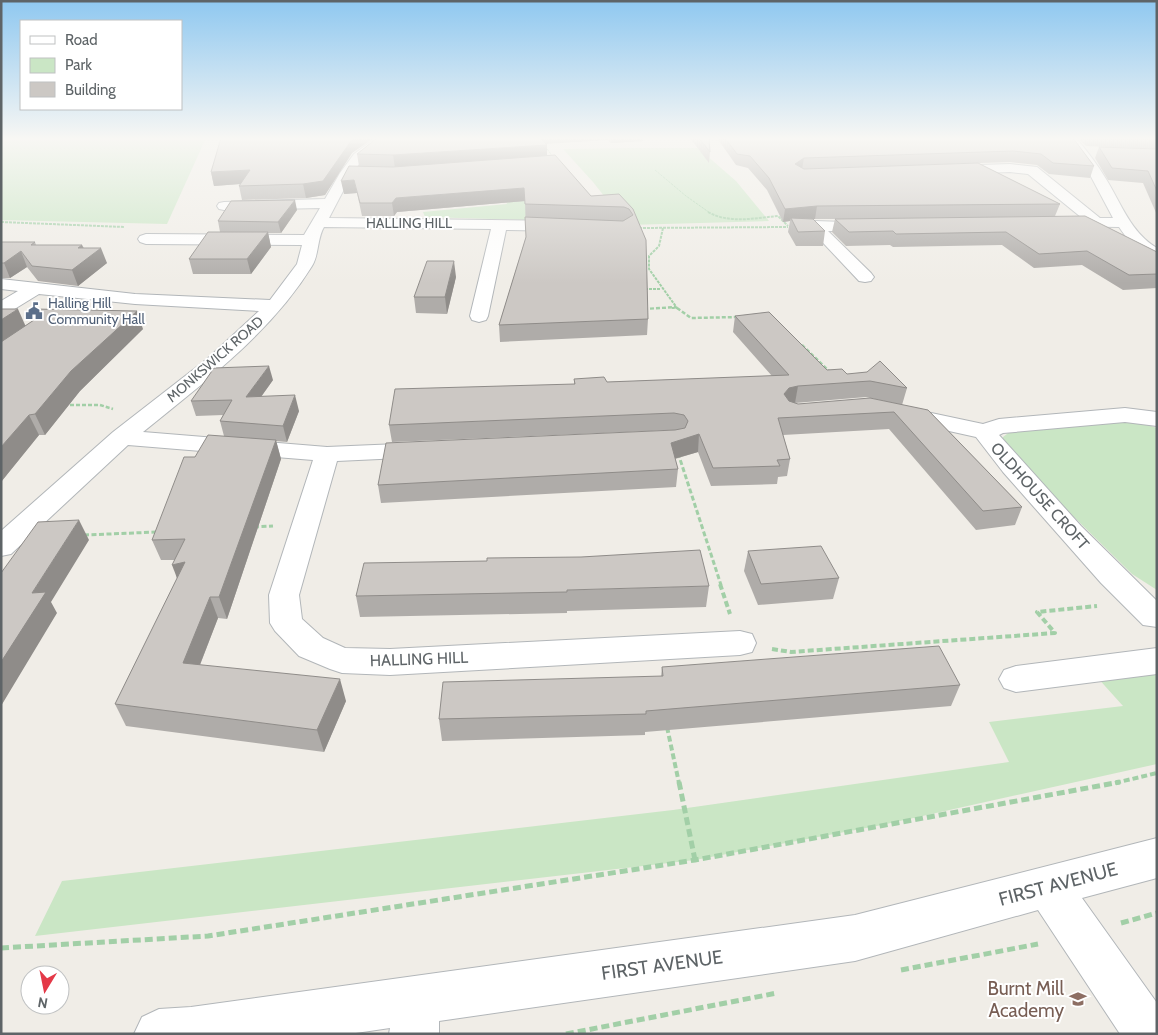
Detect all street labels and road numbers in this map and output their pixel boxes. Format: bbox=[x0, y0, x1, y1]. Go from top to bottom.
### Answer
street label: HALLING HILL bbox=[366, 214, 452, 232]
street label: MONKSWICK ROAD bbox=[163, 312, 267, 406]
street label: OLDHOUSE CROFT bbox=[987, 438, 1093, 554]
street label: HALLING HILL bbox=[370, 648, 468, 670]
street label: FIRST AVENUE bbox=[996, 857, 1120, 911]
street label: FIRST AVENUE bbox=[600, 945, 724, 985]

